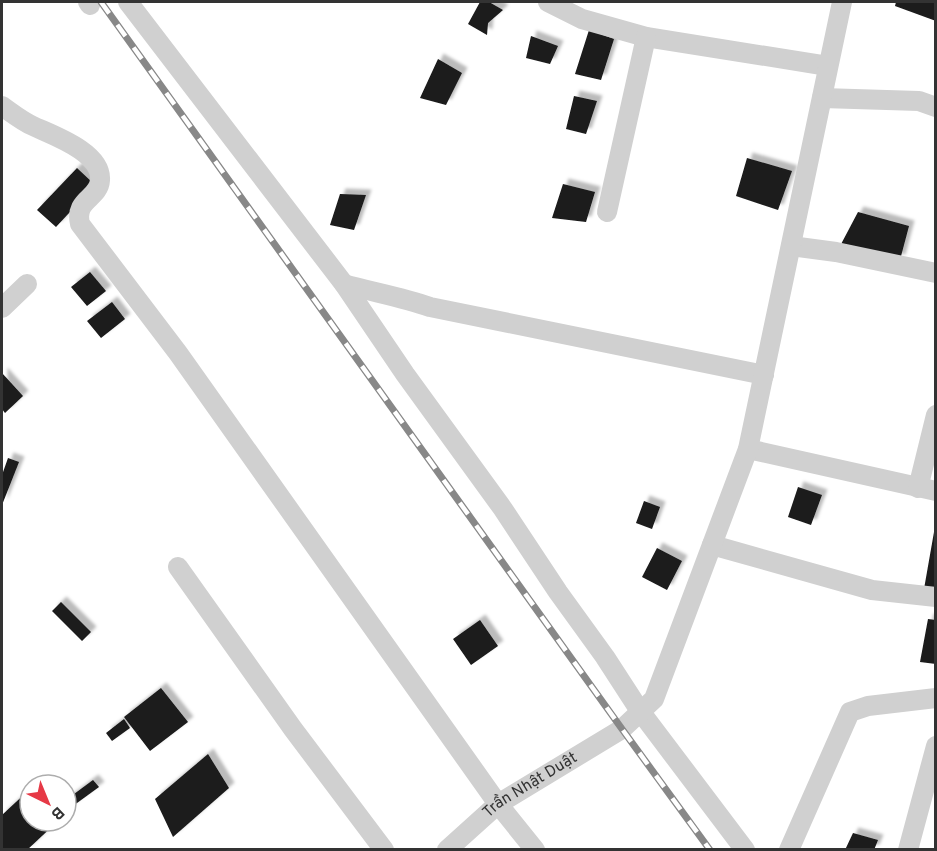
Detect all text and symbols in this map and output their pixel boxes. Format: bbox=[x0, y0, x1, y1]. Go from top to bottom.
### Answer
street label: Trần Nhật Duật bbox=[479, 748, 581, 823]
north arrow bbox=[18, 773, 78, 833]
text: B bbox=[46, 801, 68, 824]

